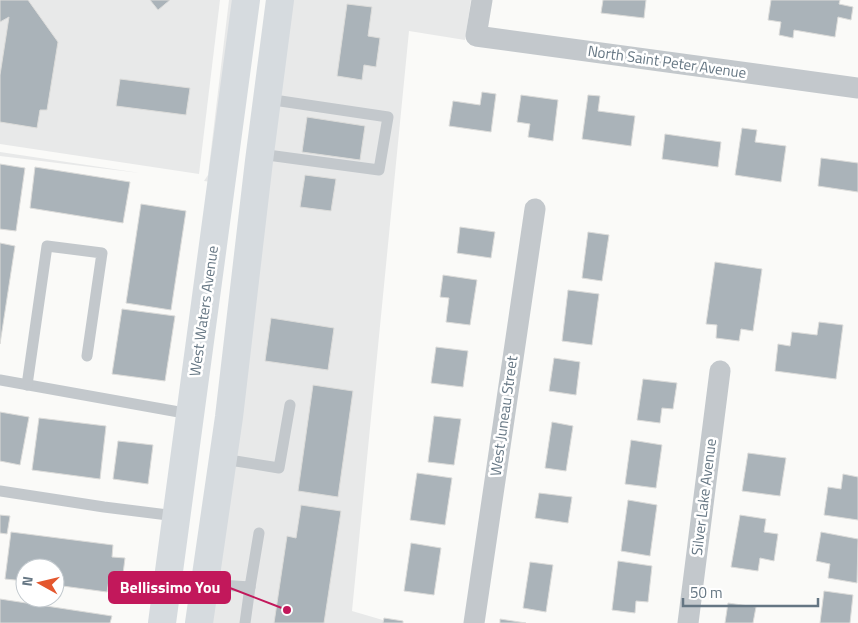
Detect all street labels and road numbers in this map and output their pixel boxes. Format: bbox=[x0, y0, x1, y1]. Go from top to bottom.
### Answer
street label: North Saint Peter Avenue bbox=[586, 39, 748, 84]
street label: West Waters Avenue bbox=[183, 244, 224, 378]
street label: West Juneau Street bbox=[484, 353, 523, 478]
street label: Silver Lake Avenue bbox=[685, 437, 722, 557]

